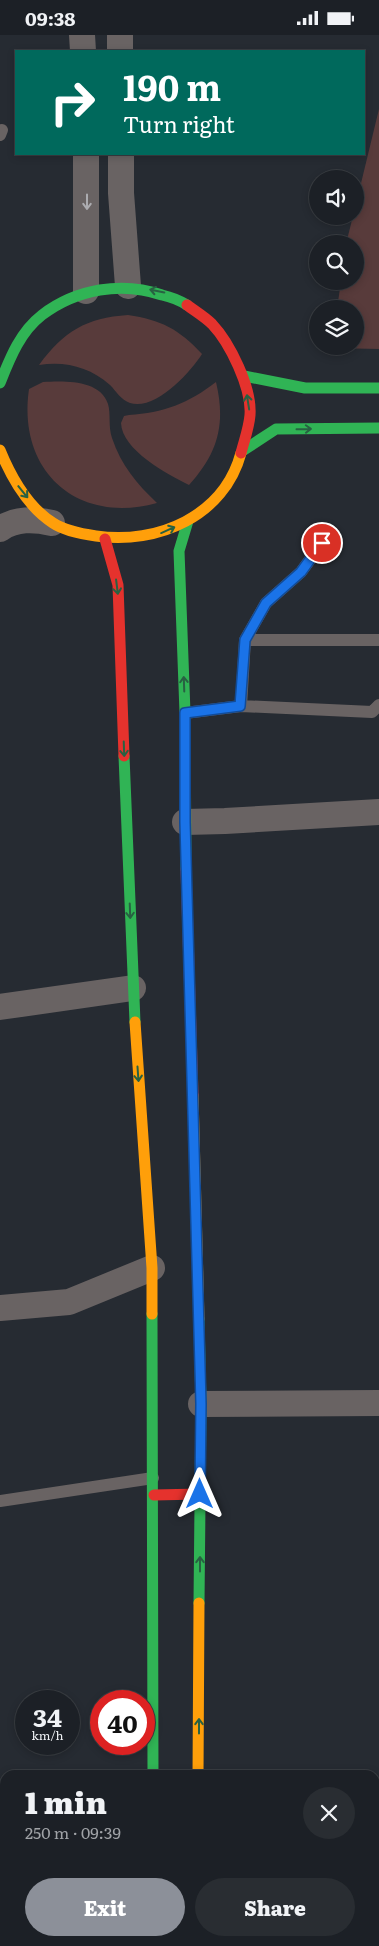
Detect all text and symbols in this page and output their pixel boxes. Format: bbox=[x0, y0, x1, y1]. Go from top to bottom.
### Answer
text: 09:38 bbox=[25, 4, 76, 32]
text: 190 m bbox=[123, 60, 221, 112]
icon: right bbox=[40, 70, 105, 135]
text: Turn right bbox=[123, 107, 235, 140]
map controls bbox=[309, 170, 364, 355]
button: sound bbox=[309, 170, 364, 225]
one-way arrow bbox=[82, 194, 92, 210]
button: search bbox=[309, 235, 364, 290]
one-way arrow bbox=[149, 286, 165, 296]
button: layers bbox=[309, 300, 364, 355]
one-way arrow bbox=[243, 395, 253, 411]
one-way arrow bbox=[296, 424, 312, 434]
one-way arrow bbox=[18, 485, 29, 498]
pin bbox=[301, 522, 343, 564]
one-way arrow bbox=[160, 525, 175, 535]
icon: arrive bbox=[308, 529, 336, 557]
one-way arrow bbox=[112, 578, 122, 594]
one-way arrow bbox=[179, 676, 189, 692]
one-way arrow bbox=[119, 741, 128, 757]
one-way arrow bbox=[125, 903, 134, 919]
one-way arrow bbox=[134, 1065, 143, 1081]
position arrow bbox=[173, 1467, 225, 1519]
one-way arrow bbox=[195, 1556, 205, 1572]
speed limit sign: 40 bbox=[90, 1690, 155, 1755]
text: 34 bbox=[33, 1698, 62, 1735]
one-way arrow bbox=[194, 1719, 204, 1735]
text: km/h bbox=[32, 1726, 63, 1744]
text: 1 min bbox=[25, 1779, 107, 1823]
button: close bbox=[303, 1787, 355, 1839]
text: 250 m · 09:39 bbox=[25, 1820, 121, 1844]
button: Exit bbox=[25, 1878, 185, 1936]
button: Share bbox=[195, 1878, 355, 1936]

